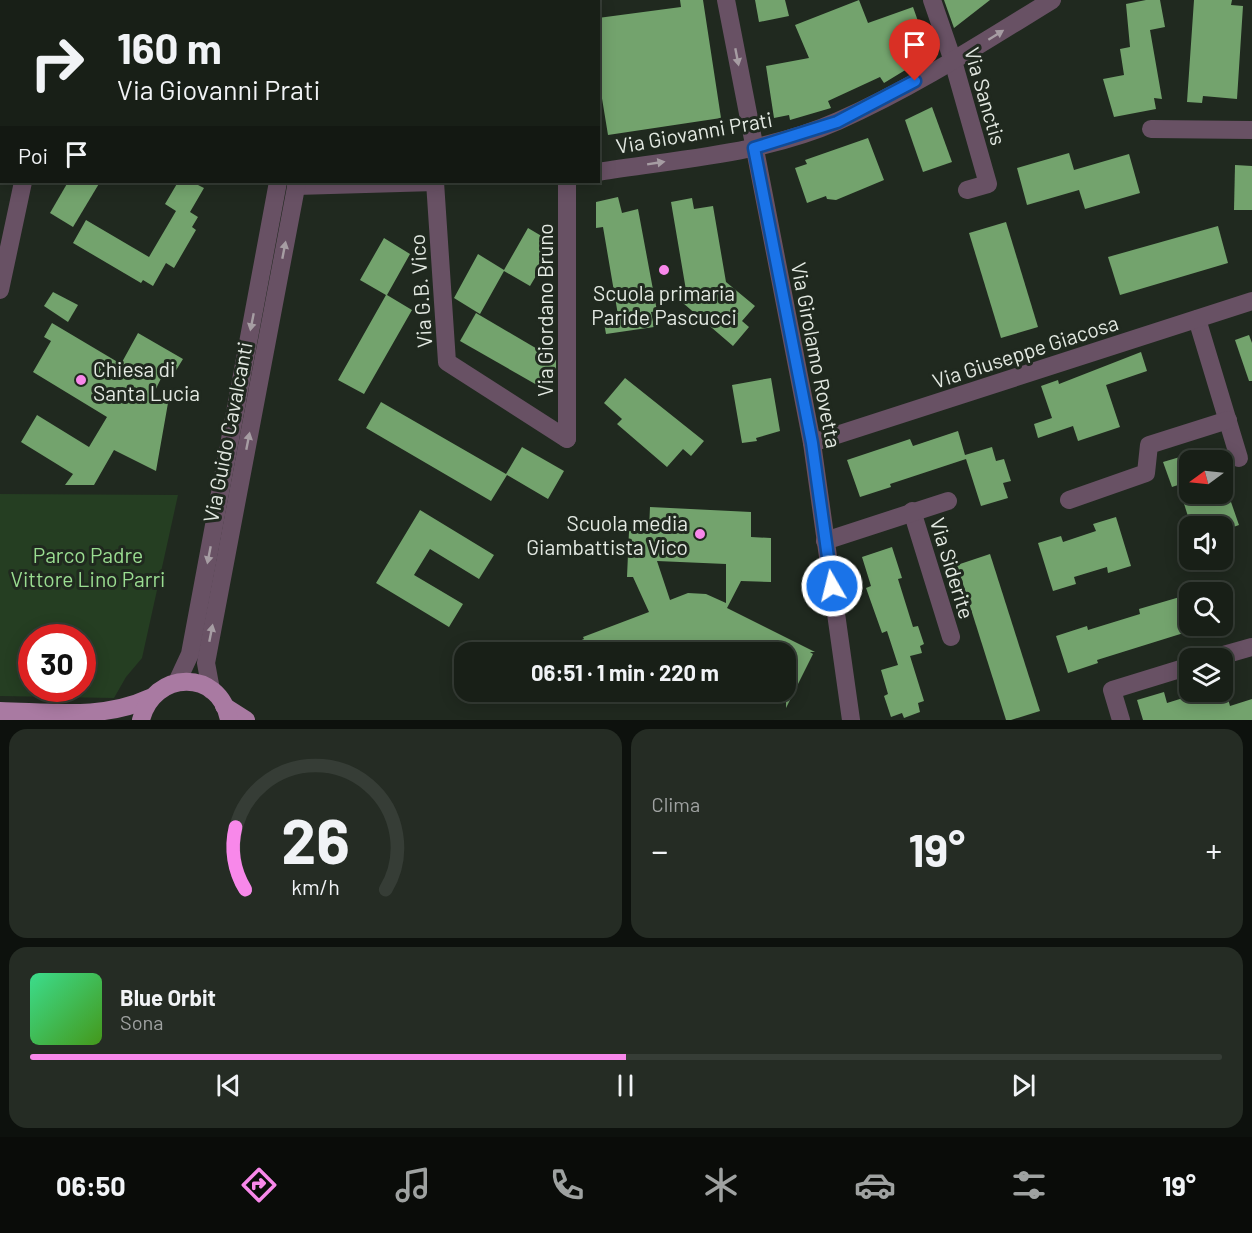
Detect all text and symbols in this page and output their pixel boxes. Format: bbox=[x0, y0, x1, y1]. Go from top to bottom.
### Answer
pin bbox=[889, 19, 940, 81]
text: 160 m bbox=[117, 22, 222, 72]
icon: right bbox=[18, 24, 96, 102]
icon: arrive bbox=[898, 28, 931, 61]
one-way arrow bbox=[988, 29, 1004, 40]
street label: Via Sanctis bbox=[960, 44, 1012, 148]
one-way arrow bbox=[733, 48, 742, 67]
text: Via Giovanni Prati bbox=[117, 73, 320, 105]
street label: Via Giovanni Prati bbox=[614, 106, 774, 158]
icon: arrive bbox=[60, 138, 93, 171]
text: Poi bbox=[18, 142, 48, 168]
one-way arrow bbox=[647, 158, 666, 167]
street label: Via Giordano Bruno bbox=[532, 223, 557, 397]
street label: Via G.B. Vico bbox=[404, 233, 436, 349]
one-way arrow bbox=[280, 240, 289, 259]
street label: Via Girolamo Rovetta bbox=[787, 260, 847, 450]
marker: Scuola primaria Paride Pascucci bbox=[657, 263, 671, 277]
place label: Scuola primaria Paride Pascucci bbox=[591, 280, 737, 329]
street label: Via Giuseppe Giacosa bbox=[929, 309, 1121, 393]
one-way arrow bbox=[247, 312, 256, 331]
street label: Via Guido Cavalcanti bbox=[197, 339, 257, 525]
place label: Chiesa di Santa Lucia bbox=[93, 356, 200, 405]
marker: Chiesa di Santa Lucia bbox=[74, 373, 88, 387]
one-way arrow bbox=[244, 432, 253, 451]
north arrow bbox=[1179, 450, 1233, 504]
map controls bbox=[1179, 450, 1233, 702]
place label: Scuola media Giambattista Vico bbox=[526, 510, 688, 559]
street label: Via Siderite bbox=[926, 514, 980, 622]
button: sound bbox=[1179, 516, 1233, 570]
marker: Scuola media Giambattista Vico bbox=[693, 527, 707, 541]
park label: Parco Padre Vittore Lino Parri bbox=[11, 542, 165, 591]
one-way arrow bbox=[204, 545, 213, 564]
position arrow bbox=[800, 554, 864, 618]
button: search bbox=[1179, 582, 1233, 636]
one-way arrow bbox=[207, 623, 216, 642]
speed limit sign: 30 bbox=[18, 624, 96, 702]
button: layers bbox=[1179, 648, 1233, 702]
text: 06:51 · 1 min · 220 m bbox=[531, 659, 719, 685]
text: Clima bbox=[652, 792, 700, 816]
text: 26 bbox=[281, 802, 349, 876]
text: 19° bbox=[908, 822, 965, 876]
text: − bbox=[652, 830, 668, 870]
text: + bbox=[1206, 830, 1222, 870]
text: km/h bbox=[291, 875, 340, 900]
text: Blue Orbit bbox=[120, 984, 216, 1010]
text: Sona bbox=[120, 1010, 164, 1034]
icon: previous bbox=[212, 1069, 245, 1102]
icon: pause bbox=[609, 1069, 642, 1102]
icon: next bbox=[1007, 1069, 1040, 1102]
icon: directions bbox=[238, 1164, 280, 1206]
icon: music bbox=[392, 1164, 434, 1206]
icon: phone bbox=[546, 1164, 588, 1206]
icon: climate bbox=[700, 1164, 742, 1206]
icon: car bbox=[854, 1164, 896, 1206]
icon: filters bbox=[1008, 1164, 1050, 1206]
text: 06:50 bbox=[56, 1169, 126, 1201]
text: 19° bbox=[1162, 1169, 1196, 1201]

